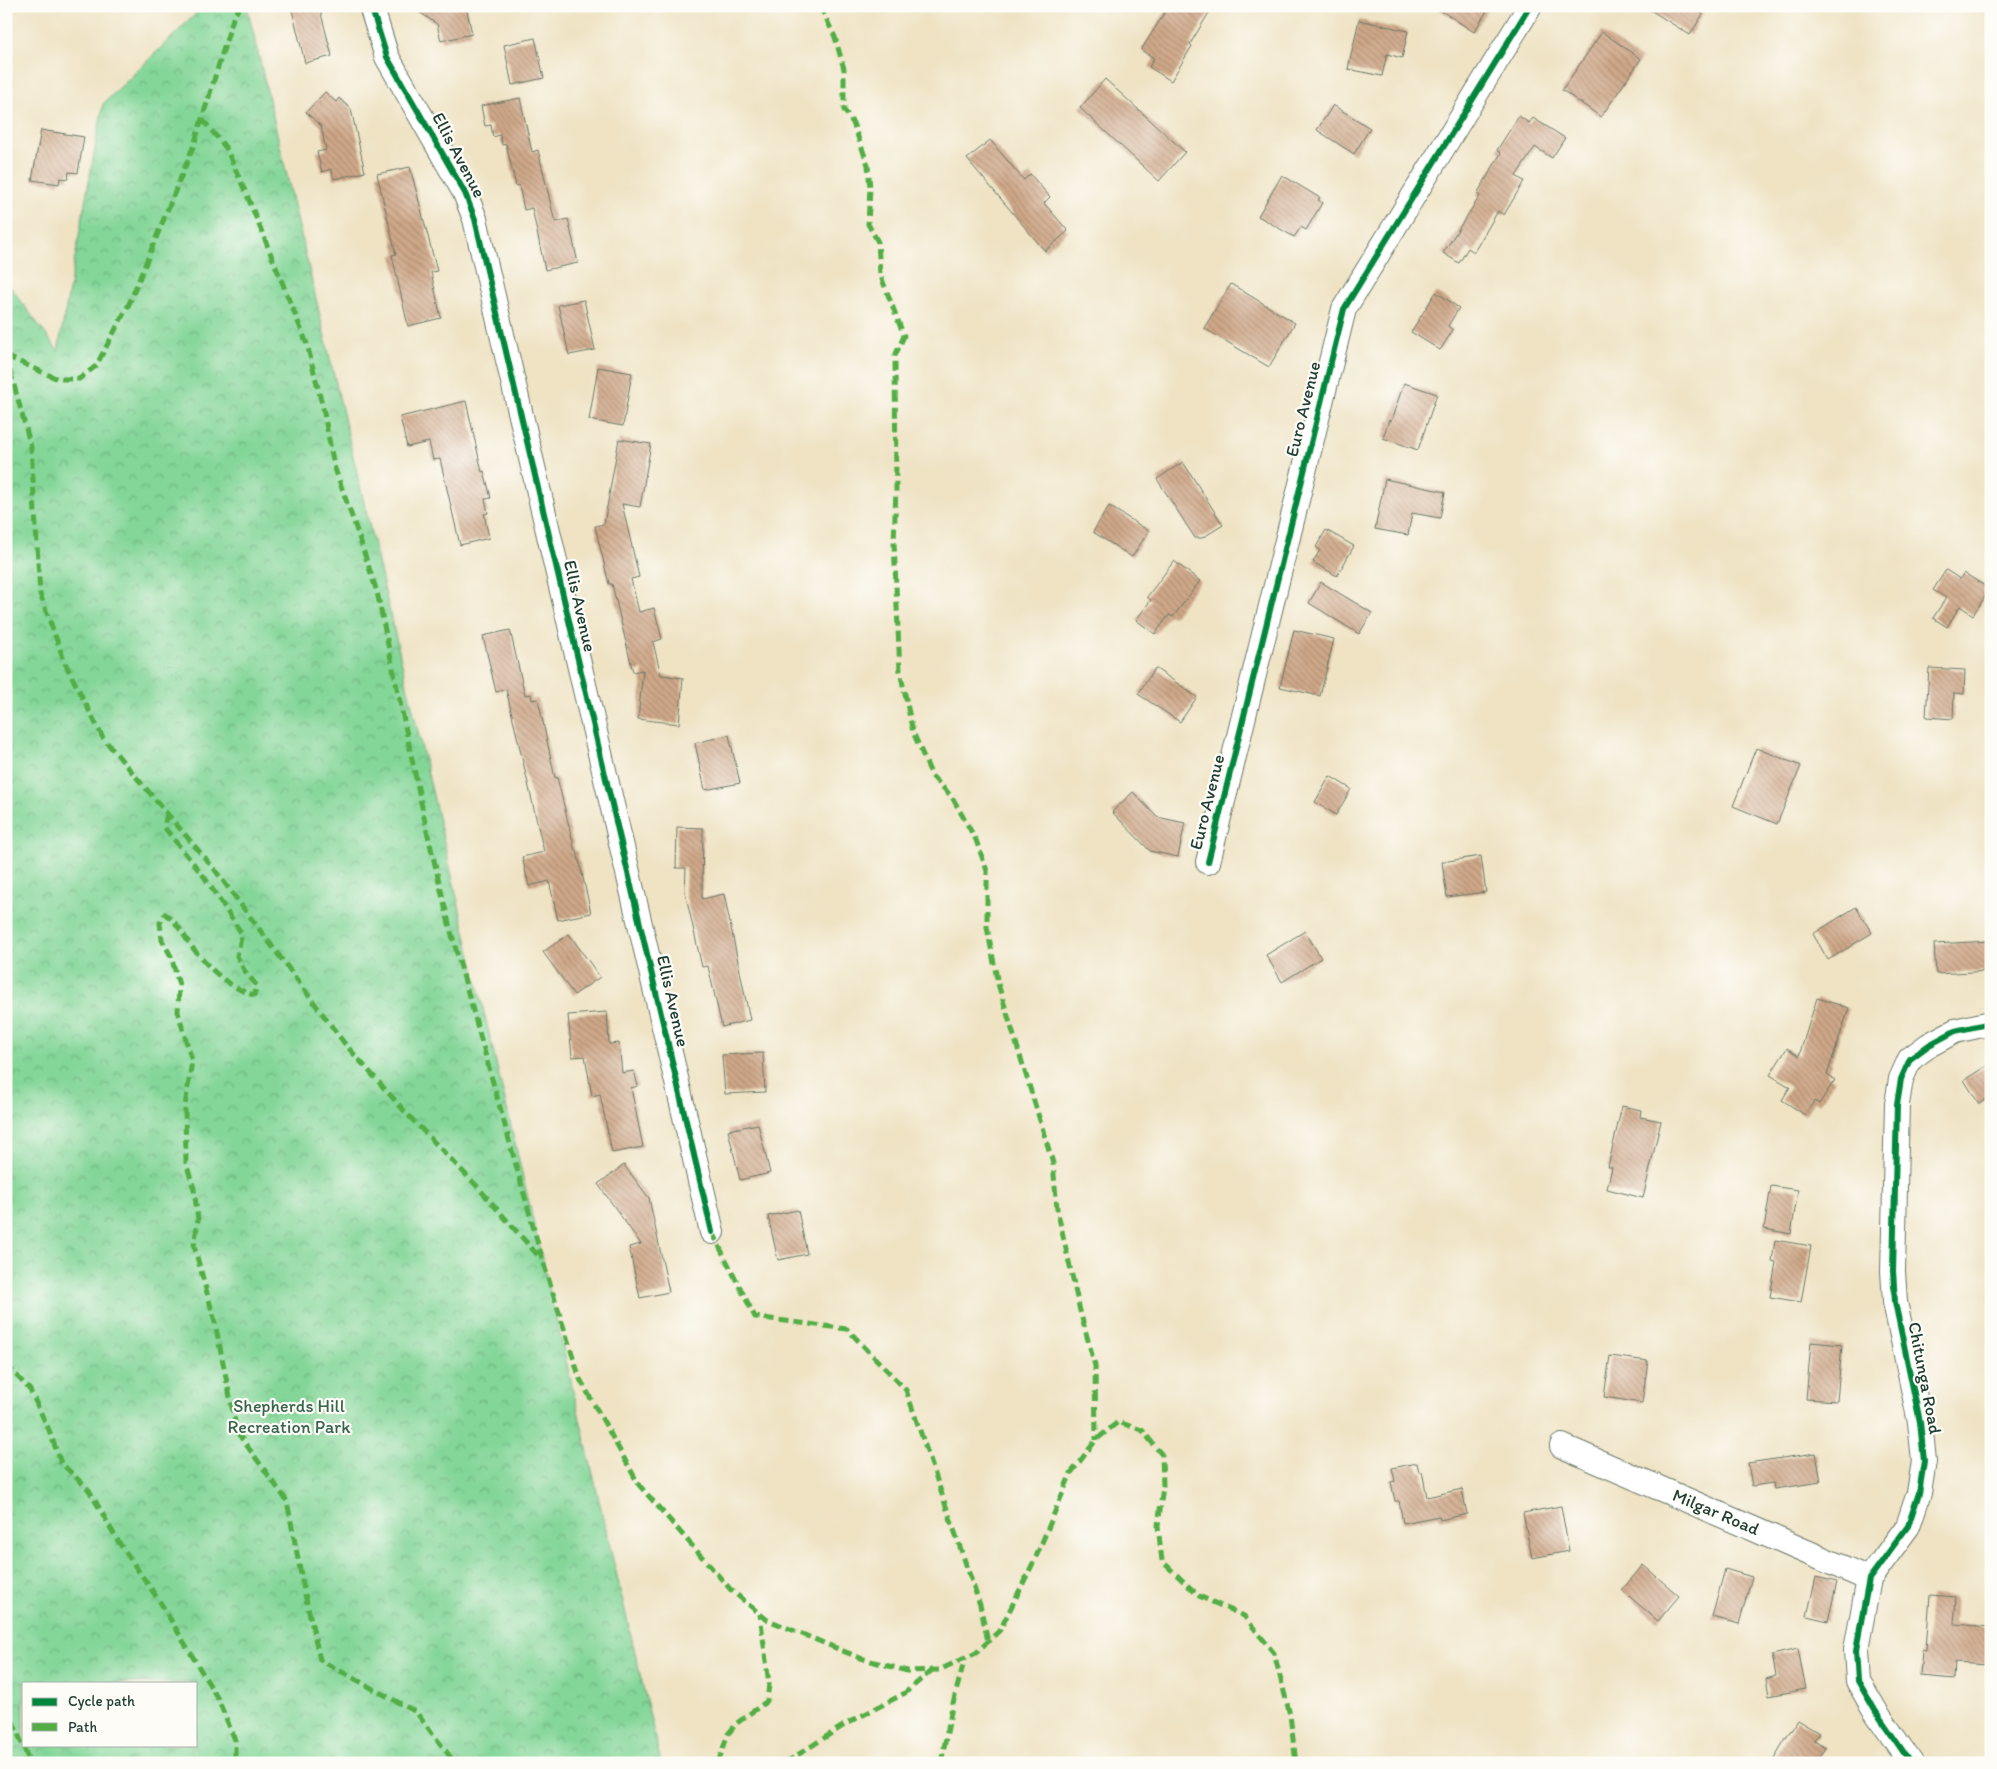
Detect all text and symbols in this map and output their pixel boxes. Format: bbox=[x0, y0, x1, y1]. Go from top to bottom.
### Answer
street label: Ellis Avenue bbox=[427, 109, 491, 201]
street label: Euro Avenue bbox=[1281, 359, 1325, 459]
street label: Ellis Avenue bbox=[559, 558, 601, 654]
street label: Euro Avenue bbox=[1185, 752, 1229, 852]
street label: Ellis Avenue bbox=[652, 953, 694, 1049]
street label: Chitunga Road bbox=[1903, 1320, 1947, 1436]
park label: Shepherds Hill Recreation Park bbox=[228, 1395, 351, 1438]
street label: Milgar Road bbox=[1669, 1484, 1763, 1540]
legend bbox=[22, 1682, 198, 1746]
text: Cycle path bbox=[68, 1692, 135, 1710]
text: Path bbox=[68, 1718, 97, 1736]

